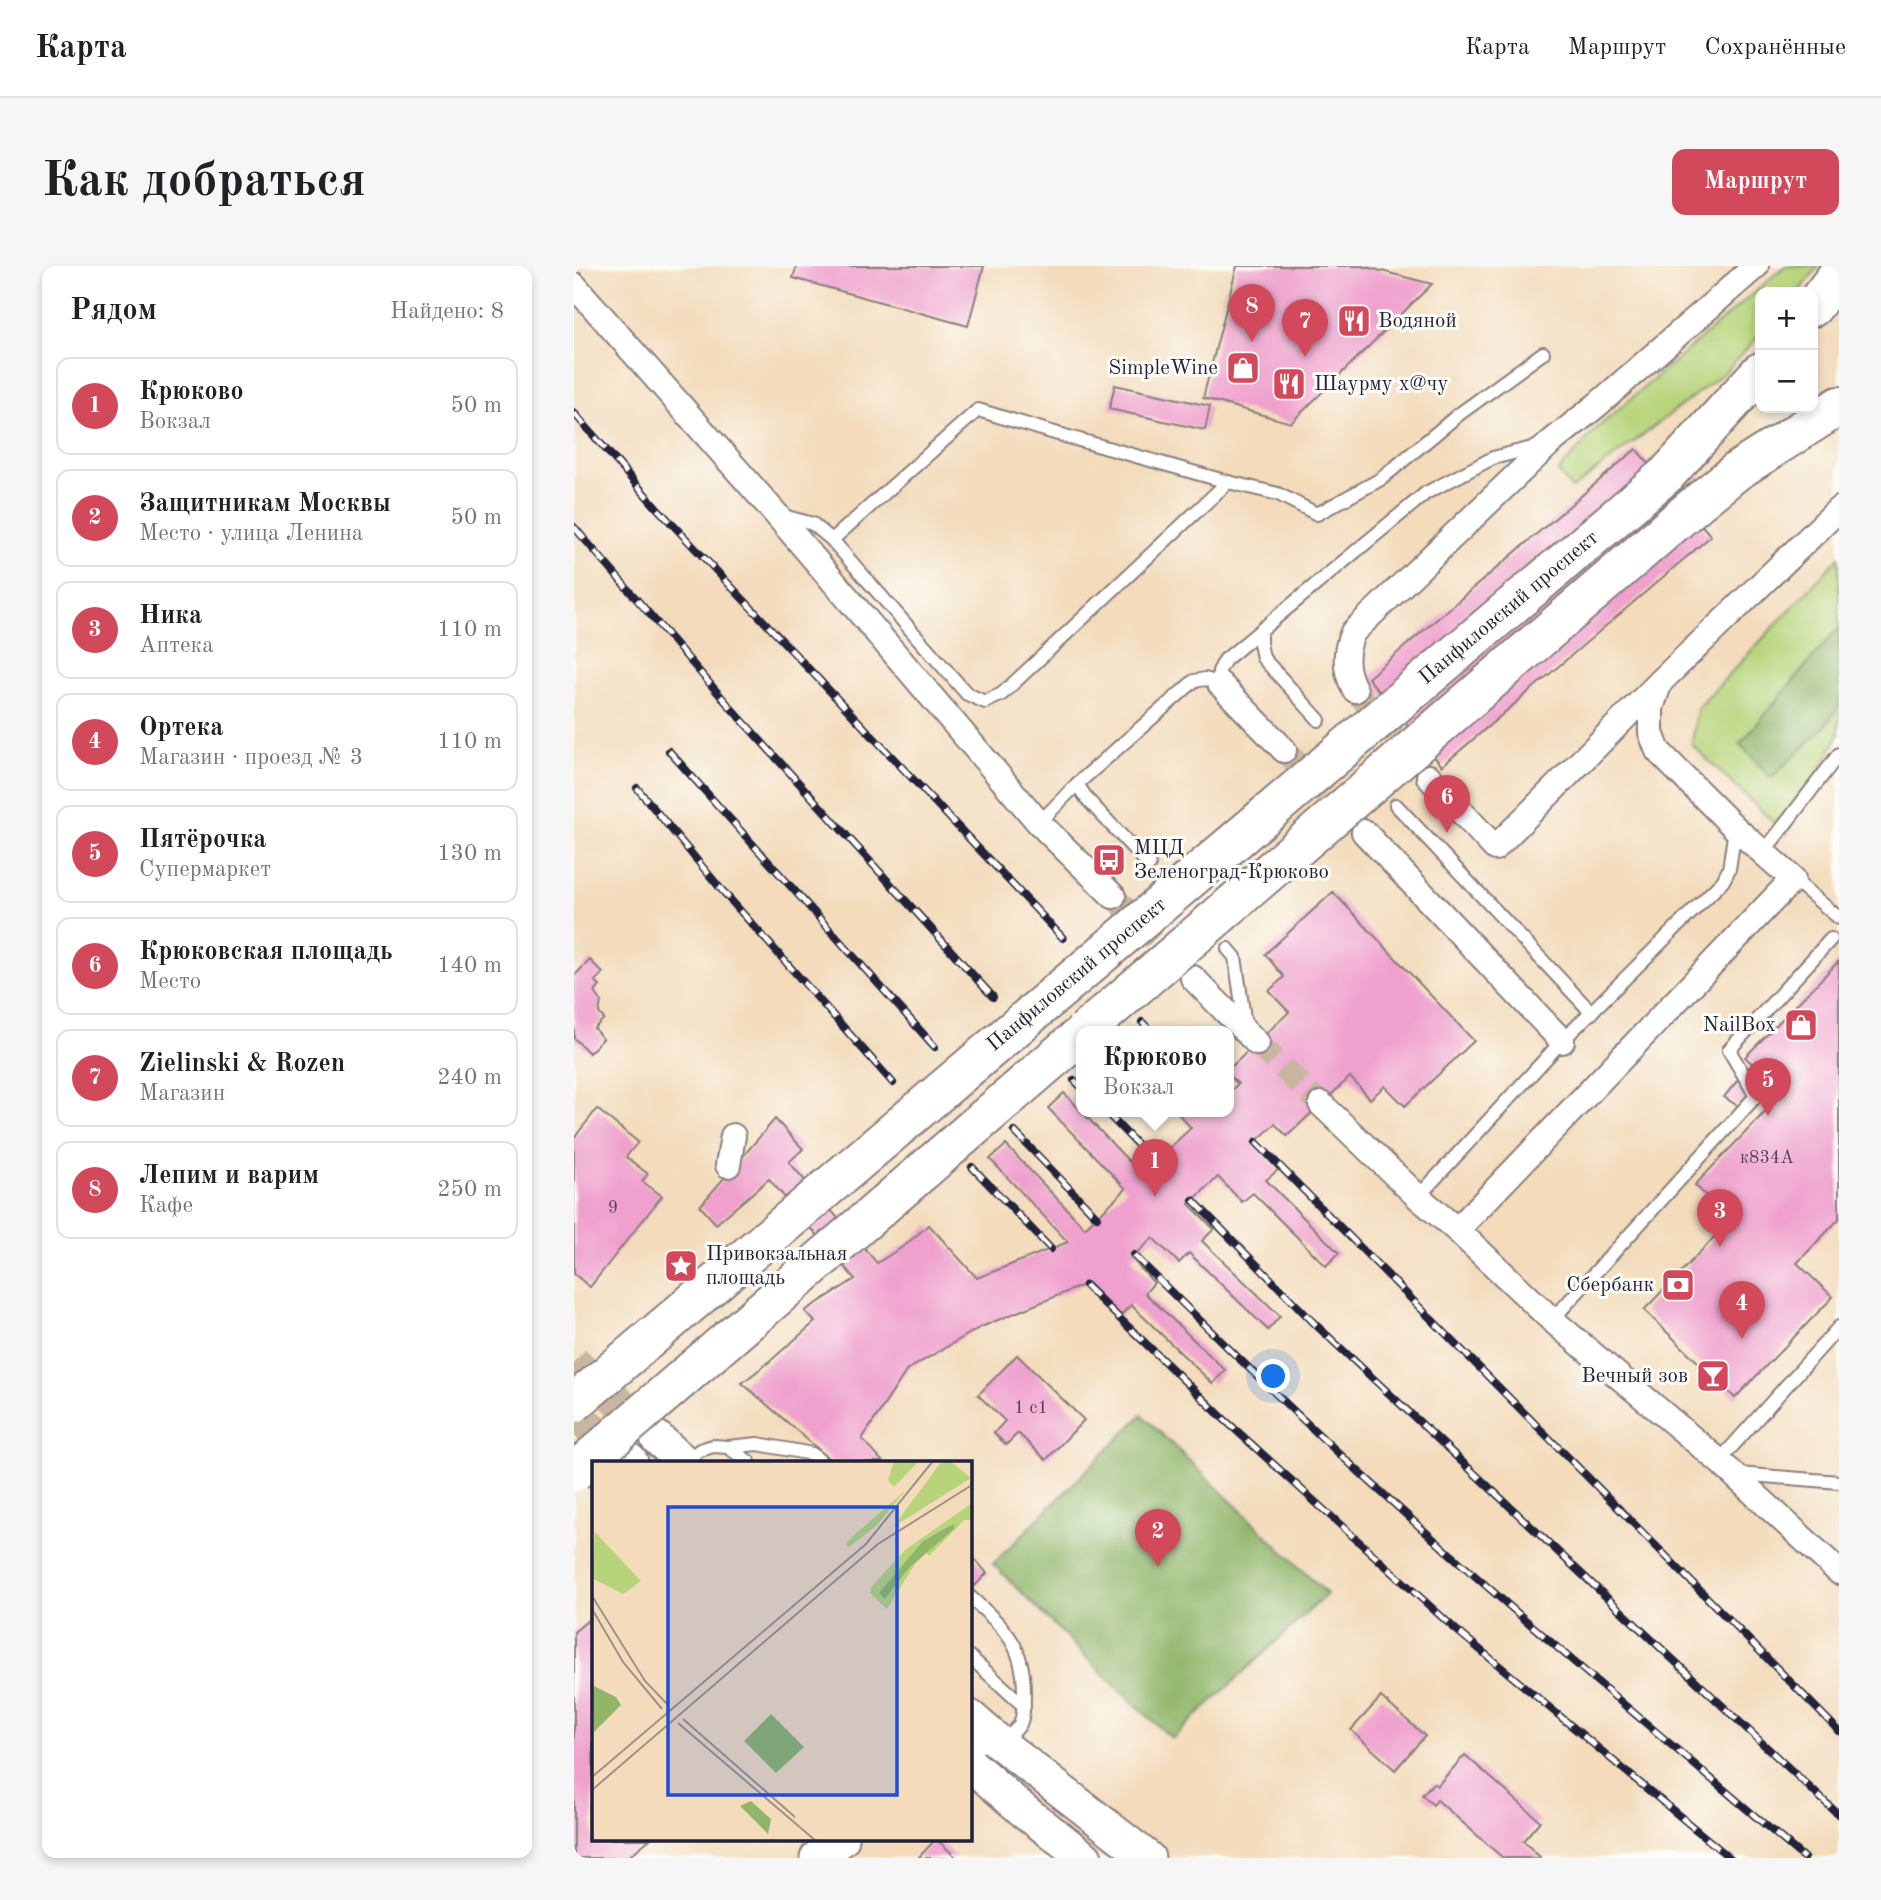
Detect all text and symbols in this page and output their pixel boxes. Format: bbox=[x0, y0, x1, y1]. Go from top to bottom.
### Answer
text: Карта bbox=[35, 32, 127, 65]
text: Карта bbox=[1465, 36, 1530, 60]
text: Маршрут bbox=[1568, 36, 1666, 60]
text: Сохранённые bbox=[1704, 36, 1846, 60]
button: Маршрут bbox=[1672, 149, 1839, 215]
text: Как добраться bbox=[42, 158, 366, 207]
pin: 8 bbox=[1229, 284, 1275, 342]
map controls bbox=[1755, 287, 1818, 413]
button: + bbox=[1755, 287, 1818, 350]
text: Рядом bbox=[70, 296, 157, 326]
pin: 7 bbox=[1282, 299, 1328, 357]
text: Найдено: 8 bbox=[390, 300, 504, 323]
restaurant icon: Водяной bbox=[1335, 302, 1373, 340]
place label: Водяной bbox=[1378, 311, 1457, 332]
shop icon: SimpleWine bbox=[1224, 349, 1262, 387]
button: − bbox=[1755, 350, 1818, 413]
place label: SimpleWine bbox=[1108, 358, 1218, 379]
restaurant icon: Шаурму х@чу bbox=[1270, 365, 1308, 403]
place label: Шаурму х@чу bbox=[1314, 374, 1448, 395]
text: Крюково bbox=[139, 379, 244, 405]
text: 1 bbox=[88, 394, 102, 417]
text: 50 m bbox=[451, 394, 502, 417]
text: Вокзал bbox=[139, 410, 211, 433]
text: Защитникам Москвы bbox=[139, 491, 391, 517]
text: 2 bbox=[88, 506, 102, 529]
text: 50 m bbox=[451, 506, 502, 529]
text: Место · улица Ленина bbox=[139, 522, 363, 545]
street label: Панфиловский проспект bbox=[1415, 527, 1603, 689]
text: Ника bbox=[139, 603, 202, 629]
text: 3 bbox=[88, 618, 102, 641]
text: 110 m bbox=[437, 618, 502, 641]
text: Аптека bbox=[139, 634, 214, 657]
text: Ортека bbox=[139, 715, 223, 741]
text: 4 bbox=[88, 730, 102, 753]
text: 110 m bbox=[437, 730, 502, 753]
text: Магазин · проезд № 3 bbox=[139, 746, 363, 769]
pin: 6 bbox=[1424, 775, 1470, 833]
text: Пятёрочка bbox=[139, 827, 267, 853]
place label: МЦД Зеленоград-Крюково bbox=[1134, 838, 1329, 883]
bus stop icon: МЦД Зеленоград-Крюково bbox=[1090, 841, 1128, 879]
text: 5 bbox=[88, 842, 102, 865]
text: 130 m bbox=[437, 842, 502, 865]
text: Супермаркет bbox=[139, 858, 271, 881]
street label: Панфиловский проспект bbox=[983, 894, 1171, 1056]
text: Крюковская площадь bbox=[139, 939, 393, 965]
text: 6 bbox=[88, 954, 102, 977]
text: 140 m bbox=[437, 954, 502, 977]
text: Место bbox=[139, 970, 201, 993]
shop icon: NailBox bbox=[1782, 1006, 1820, 1044]
place label: NailBox bbox=[1703, 1015, 1776, 1036]
popup bbox=[1076, 1026, 1234, 1117]
text: Крюково bbox=[1103, 1045, 1207, 1071]
text: Zielinski & Rozen bbox=[139, 1051, 345, 1077]
pin: 5 bbox=[1745, 1058, 1791, 1116]
text: 7 bbox=[88, 1066, 102, 1089]
text: 240 m bbox=[437, 1066, 502, 1089]
text: Вокзал bbox=[1103, 1076, 1174, 1099]
text: Магазин bbox=[139, 1082, 225, 1105]
pin: 1 bbox=[1132, 1139, 1178, 1197]
house number: к834А bbox=[1740, 1149, 1794, 1167]
text: Лепим и варим bbox=[139, 1163, 319, 1189]
text: 8 bbox=[88, 1178, 102, 1201]
text: 250 m bbox=[437, 1178, 502, 1201]
pin: 3 bbox=[1697, 1189, 1743, 1247]
text: Кафе bbox=[139, 1194, 193, 1217]
house number: 9 bbox=[608, 1199, 618, 1217]
place label: Привокзальная площадь bbox=[706, 1244, 847, 1289]
place icon: Привокзальная площадь bbox=[662, 1247, 700, 1285]
bank icon: Сбербанк bbox=[1659, 1266, 1697, 1304]
place label: Сбербанк bbox=[1566, 1275, 1654, 1296]
pin: 4 bbox=[1719, 1281, 1765, 1339]
bar icon: Вечный зов bbox=[1694, 1357, 1732, 1395]
your location bbox=[1256, 1359, 1290, 1393]
place label: Вечный зов bbox=[1581, 1366, 1688, 1387]
house number: 1 с1 bbox=[1014, 1399, 1048, 1417]
inset map bbox=[592, 1461, 971, 1840]
pin: 2 bbox=[1135, 1509, 1181, 1567]

